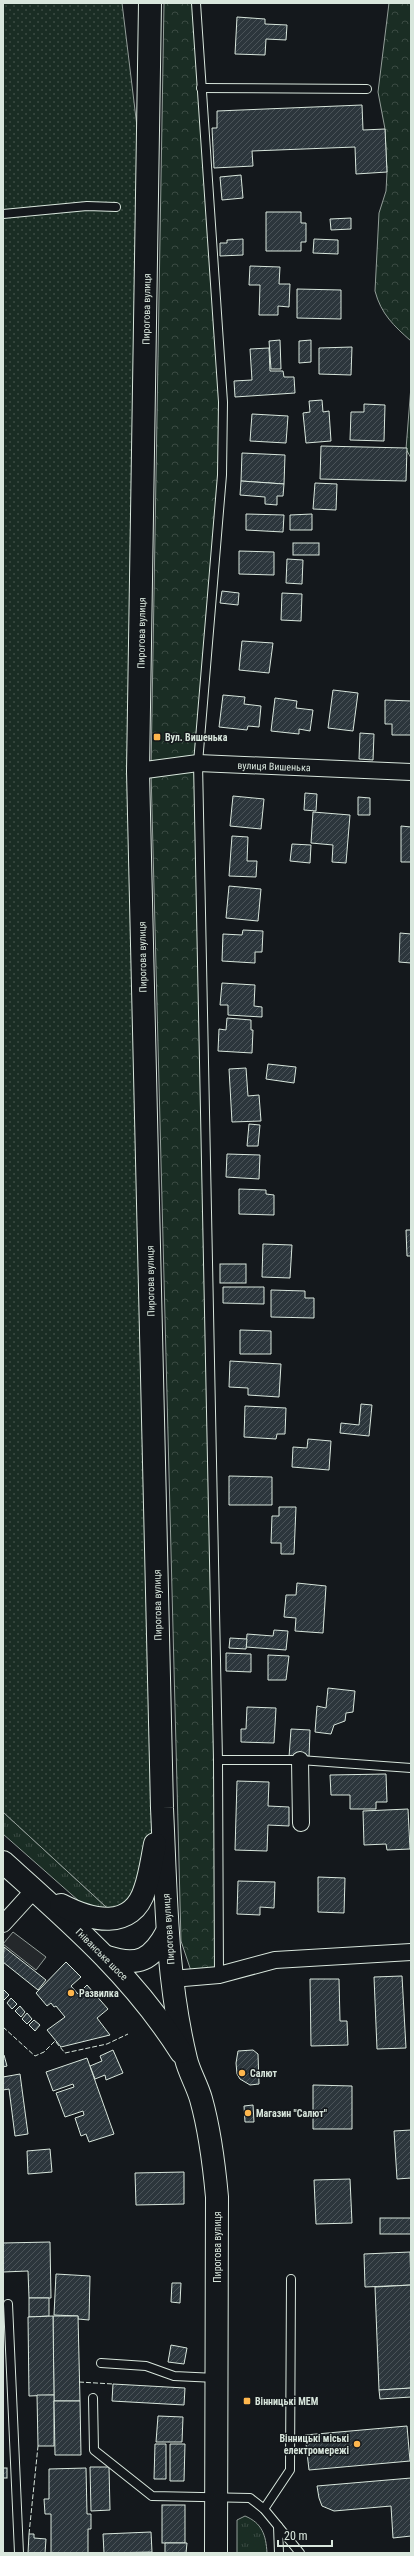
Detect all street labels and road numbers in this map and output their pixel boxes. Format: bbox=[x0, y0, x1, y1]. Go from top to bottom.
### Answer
street label: Пирогова вулиця bbox=[140, 273, 153, 345]
street label: Пирогова вулиця bbox=[135, 597, 148, 669]
street label: вулиця Вишенька bbox=[237, 760, 311, 773]
street label: Пирогова вулиця bbox=[136, 921, 149, 993]
street label: Пирогова вулиця bbox=[144, 1245, 157, 1317]
street label: Пирогова вулиця bbox=[151, 1569, 164, 1641]
street label: Пирогова вулиця bbox=[161, 1893, 176, 1965]
street label: Гніванське шосе bbox=[73, 1926, 130, 1983]
street label: Пирогова вулиця bbox=[212, 2211, 223, 2283]

